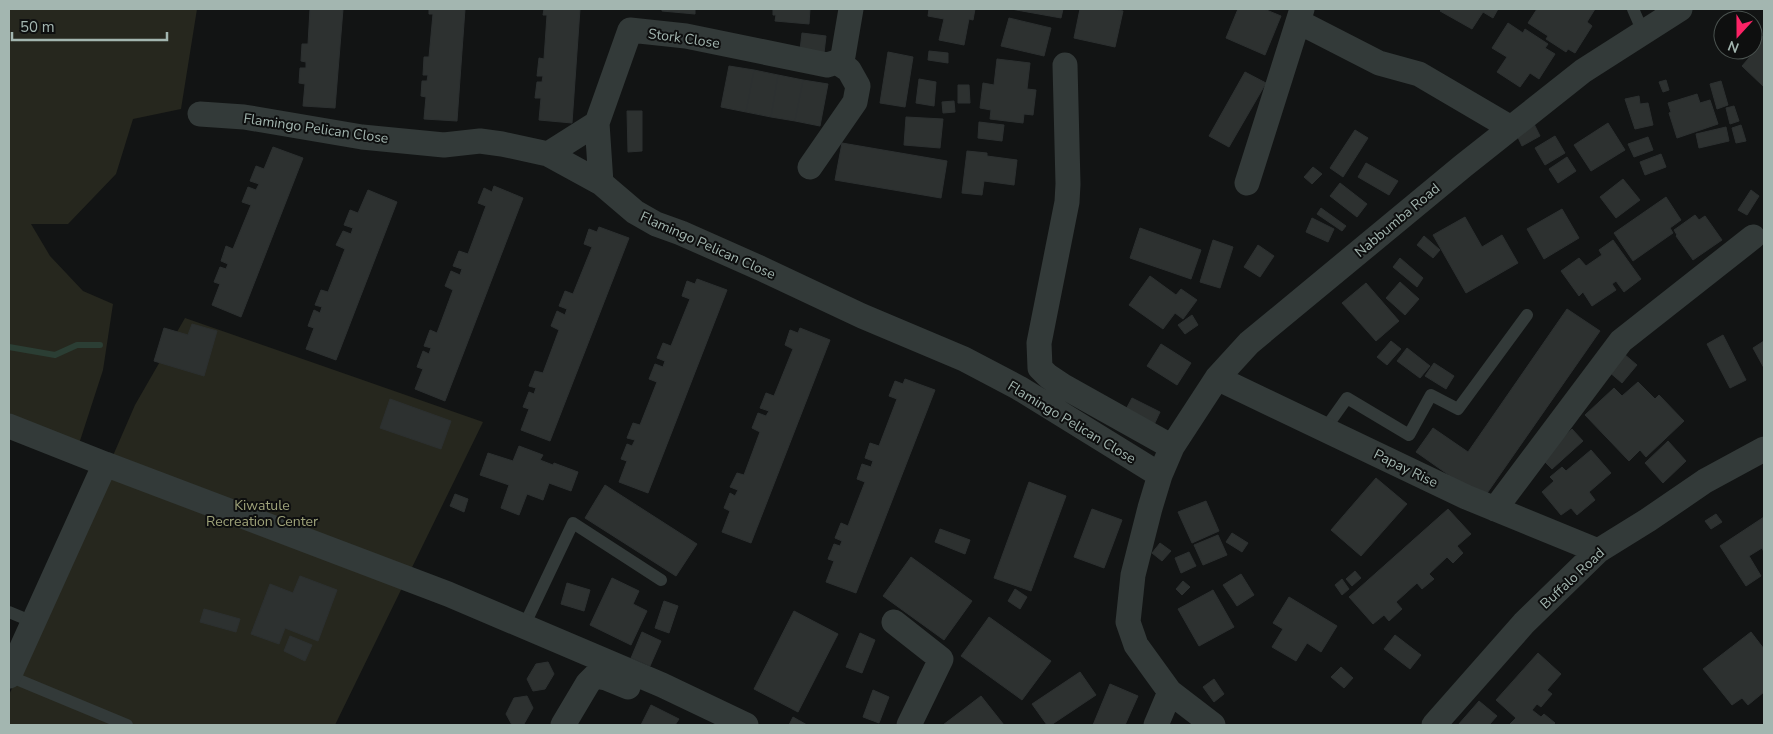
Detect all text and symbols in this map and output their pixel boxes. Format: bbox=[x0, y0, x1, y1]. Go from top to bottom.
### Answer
scale bar bbox=[12, 10, 168, 42]
north arrow bbox=[1713, 10, 1763, 60]
text: 50 m bbox=[20, 17, 55, 37]
street label: Stork Close bbox=[647, 24, 721, 53]
text: N bbox=[1725, 36, 1742, 57]
street label: Flamingo Pelican Close bbox=[242, 109, 390, 148]
street label: Nabbumba Road bbox=[1351, 179, 1444, 262]
street label: Flamingo Pelican Close bbox=[637, 207, 778, 284]
street label: Flamingo Pelican Close bbox=[1004, 377, 1139, 468]
street label: Papay Rise bbox=[1371, 445, 1441, 492]
park label: Kiwatule Recreation Center bbox=[206, 496, 318, 531]
street label: Buffalo Road bbox=[1536, 544, 1609, 613]

